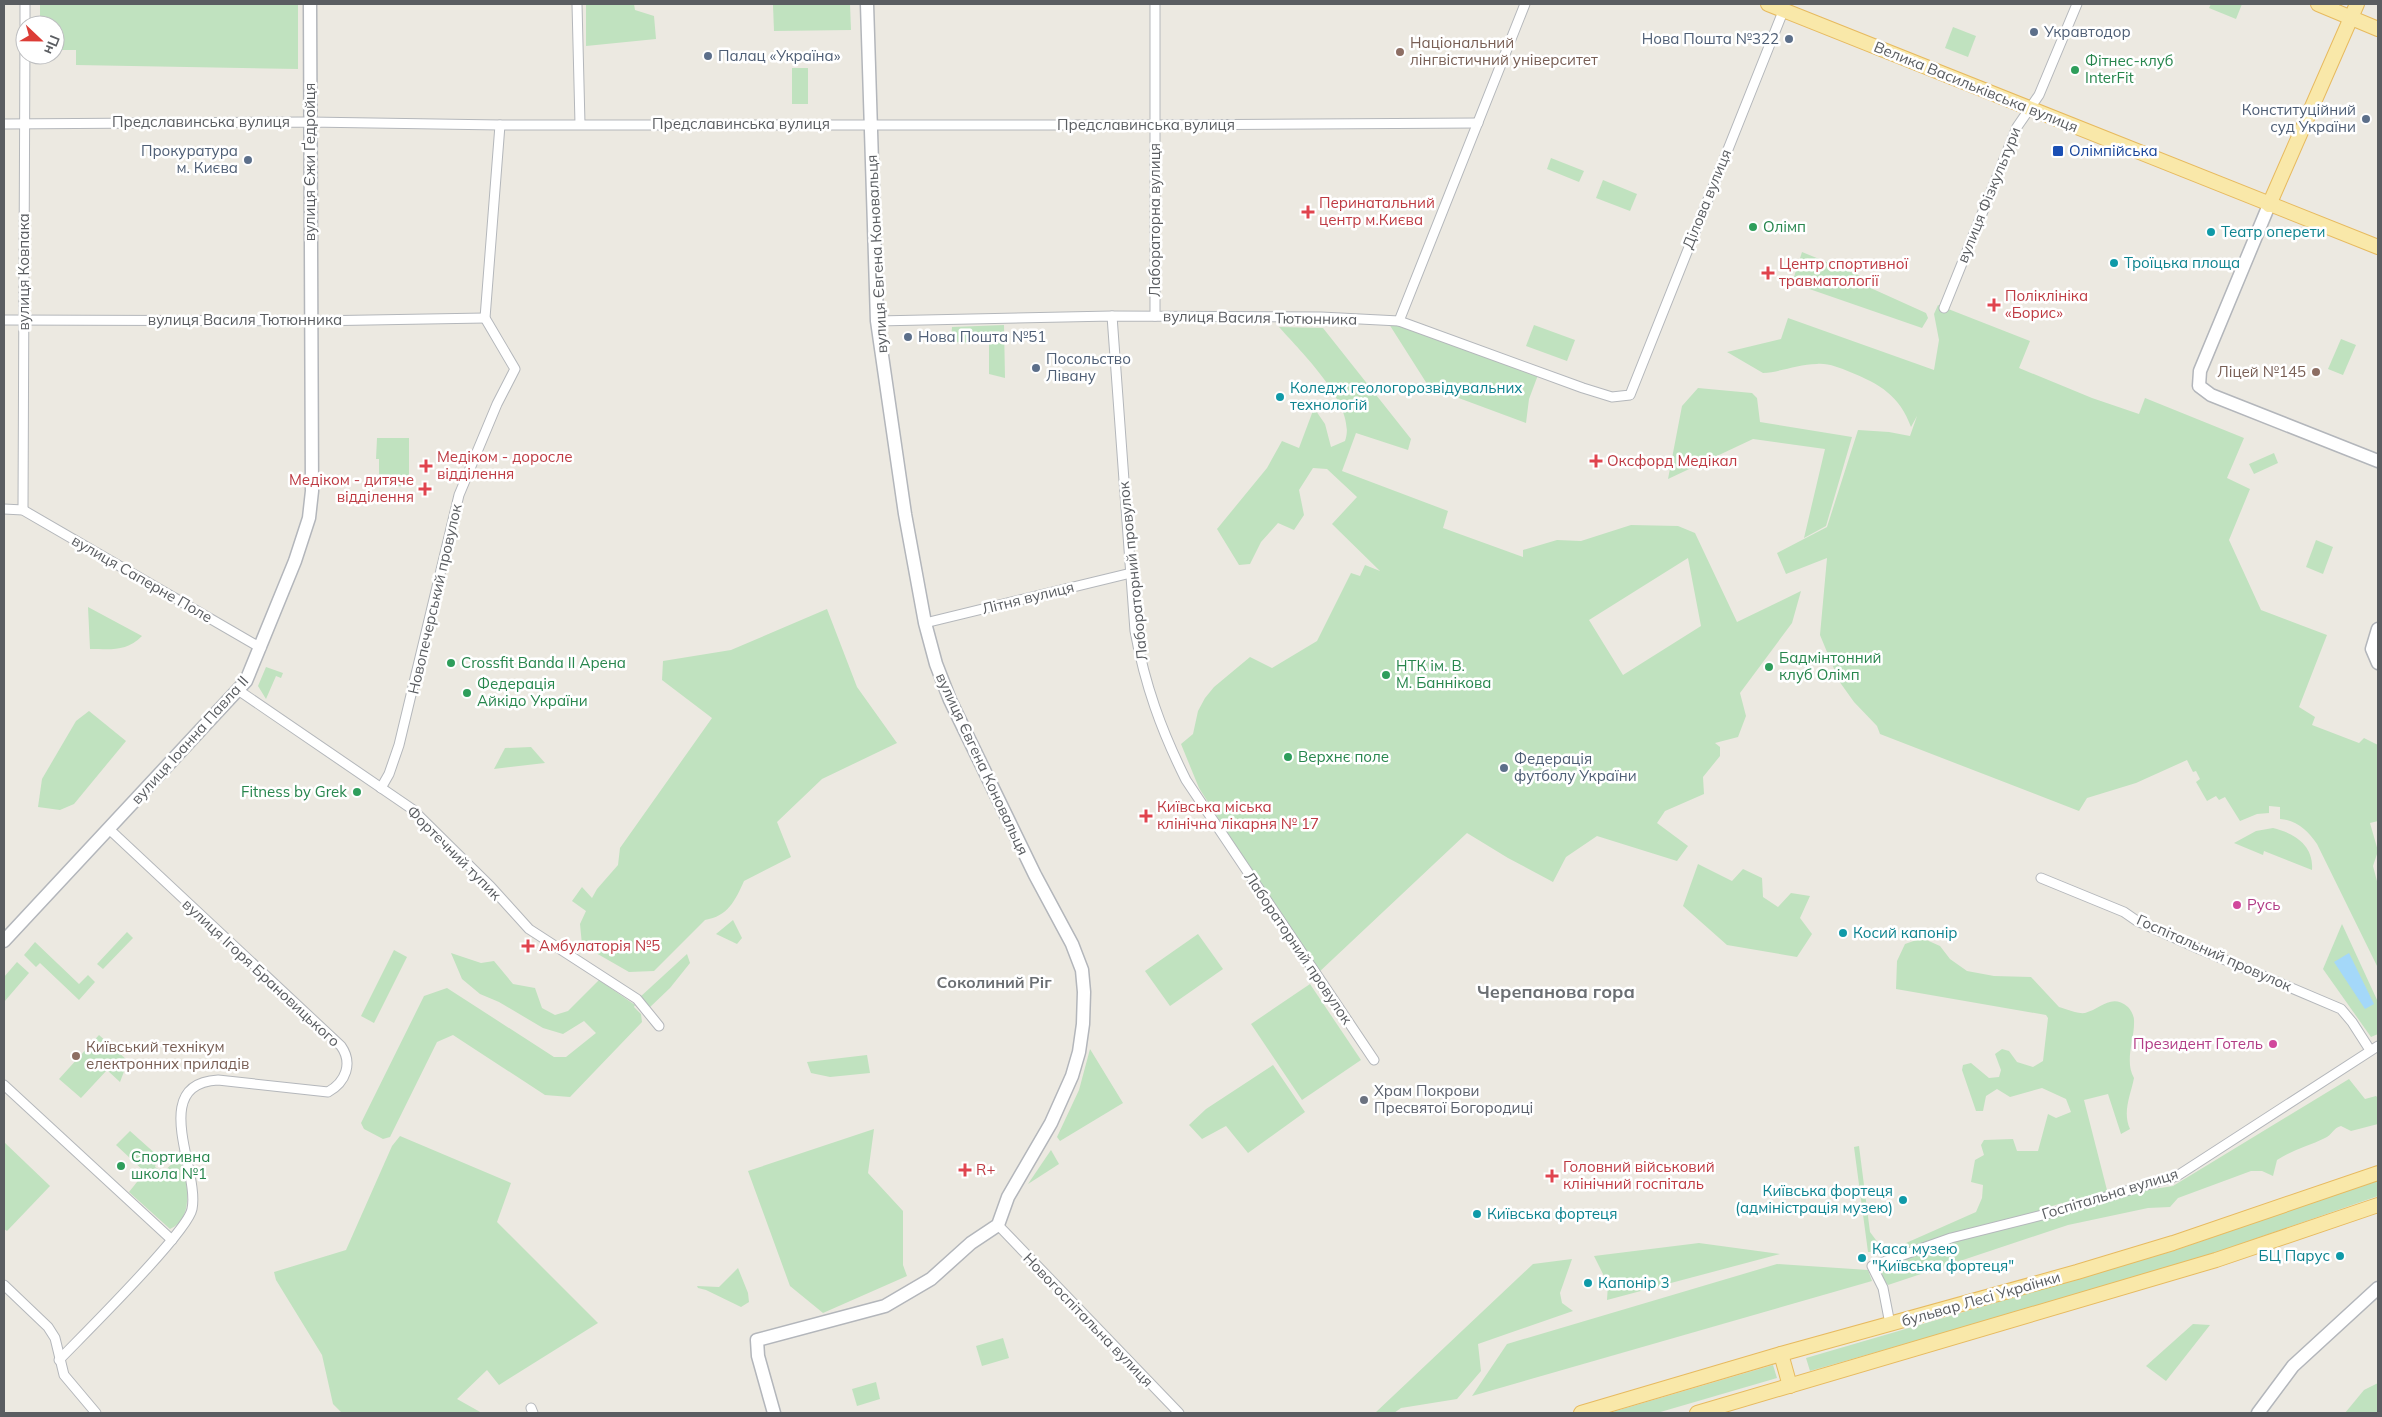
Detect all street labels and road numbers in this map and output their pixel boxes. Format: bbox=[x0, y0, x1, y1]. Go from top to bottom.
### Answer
street label: Велика Васильківська вулиця bbox=[1871, 37, 2081, 136]
street label: вулиця Єжи Ґедройця bbox=[300, 83, 319, 241]
street label: Предславинська вулиця bbox=[112, 112, 290, 131]
street label: Предславинська вулиця bbox=[652, 114, 830, 133]
street label: Предславинська вулиця bbox=[1057, 115, 1235, 134]
street label: вулиця Фізкультури bbox=[1953, 124, 2024, 266]
street label: Лабораторна вулиця bbox=[1145, 143, 1164, 297]
street label: Ділова вулиця bbox=[1678, 146, 1735, 251]
street label: вулиця Євгена Коновальця bbox=[862, 154, 891, 354]
street label: вулиця Ковпака bbox=[14, 213, 33, 331]
street label: вулиця Василя Тютюнника bbox=[1163, 306, 1357, 329]
street label: вулиця Василя Тютюнника bbox=[148, 310, 342, 329]
street label: Лабораторний провулок bbox=[1114, 480, 1151, 662]
street label: Новопечерський провулок bbox=[403, 501, 466, 696]
street label: вулиця Саперне Поле bbox=[69, 531, 216, 627]
street label: Літня вулиця bbox=[980, 577, 1076, 618]
street label: вулиця Євгена Коновальця bbox=[932, 670, 1033, 858]
street label: вулиця Іоанна Павла II bbox=[127, 671, 252, 808]
street label: Фортечний тупик bbox=[403, 801, 506, 905]
street label: Лабораторний провулок bbox=[1240, 868, 1357, 1028]
street label: вулиця Ігоря Брановицького bbox=[179, 895, 344, 1051]
street label: Госпітальний провулок bbox=[2134, 910, 2295, 996]
street label: Госпітальна вулиця bbox=[2039, 1164, 2180, 1223]
street label: Новогоспітальна вулиця bbox=[1019, 1249, 1157, 1391]
street label: бульвар Лесі Українки bbox=[1899, 1267, 2062, 1330]

